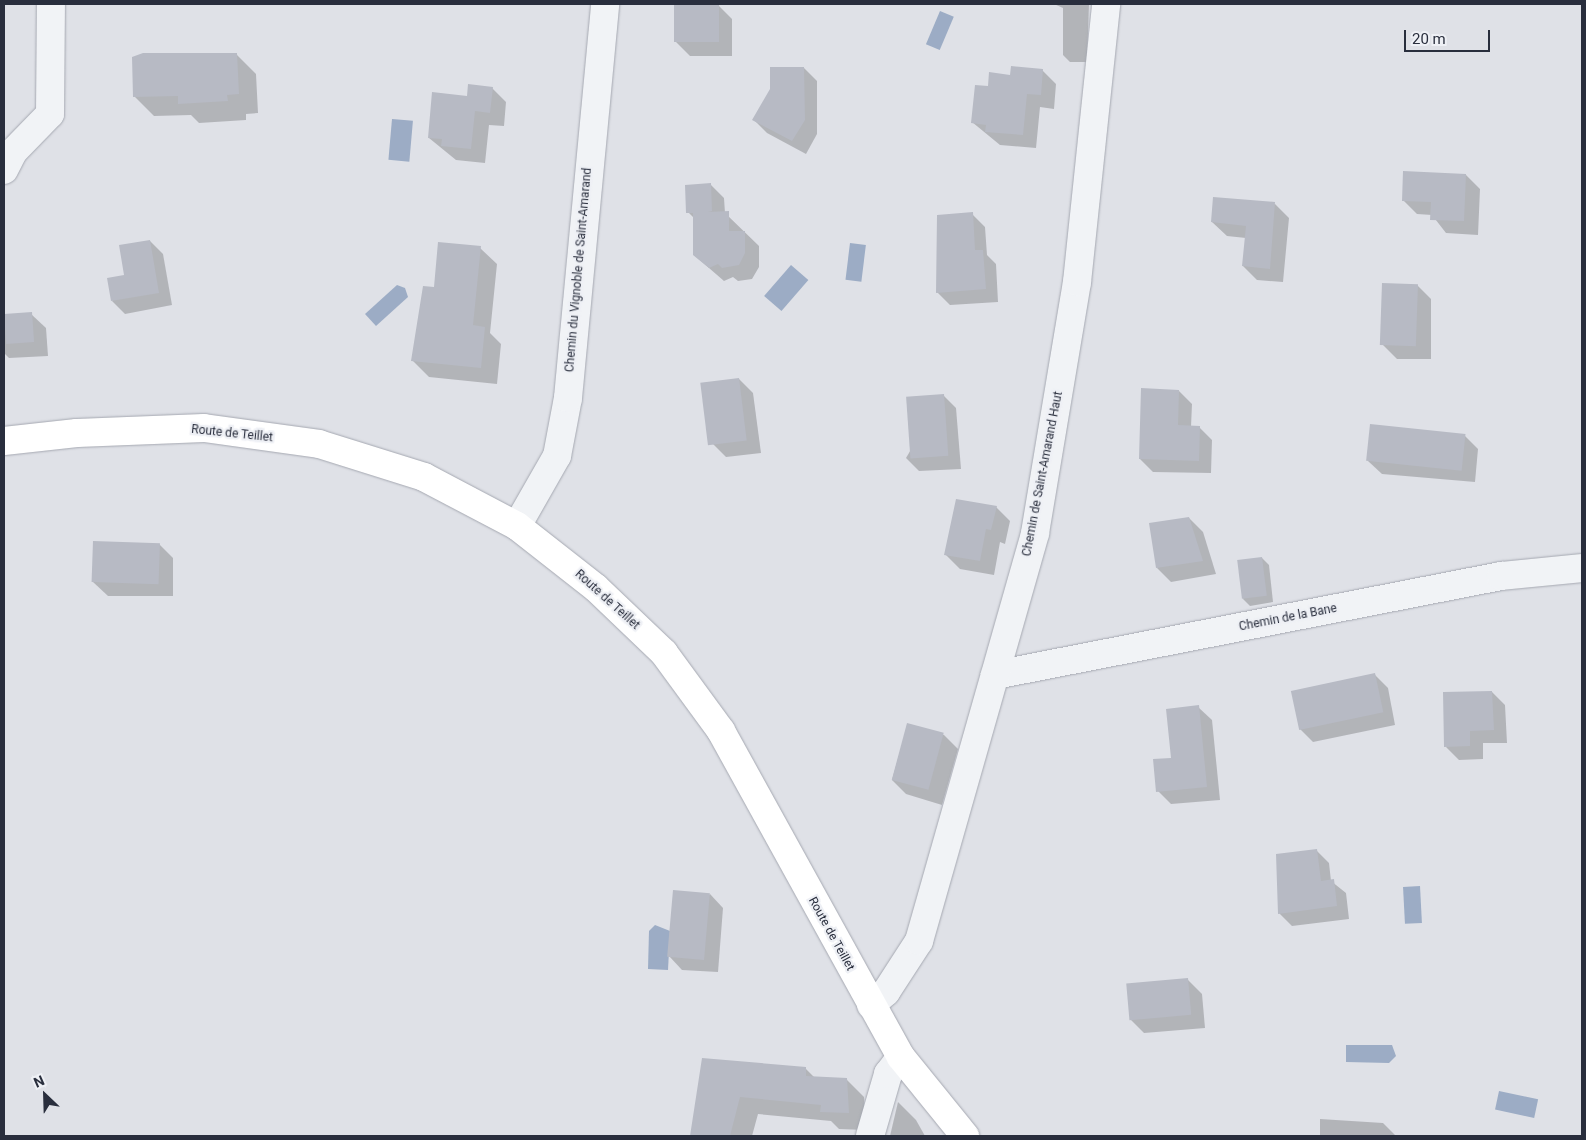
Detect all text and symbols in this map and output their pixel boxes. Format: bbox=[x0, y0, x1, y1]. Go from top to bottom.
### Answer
scale bar bbox=[1406, 20, 1492, 52]
text: 20 m bbox=[1412, 30, 1446, 48]
street label: Chemin du Vignoble de Saint-Amarand bbox=[563, 167, 595, 373]
street label: Chemin de Saint-Amarand Haut bbox=[1020, 390, 1066, 558]
street label: Route de Teillet bbox=[190, 423, 274, 445]
street label: Route de Teillet bbox=[572, 567, 642, 633]
street label: Chemin de la Bane bbox=[1238, 601, 1338, 635]
street label: Route de Teillet bbox=[805, 895, 857, 973]
north arrow bbox=[20, 1070, 70, 1120]
text: N bbox=[31, 1072, 47, 1091]

